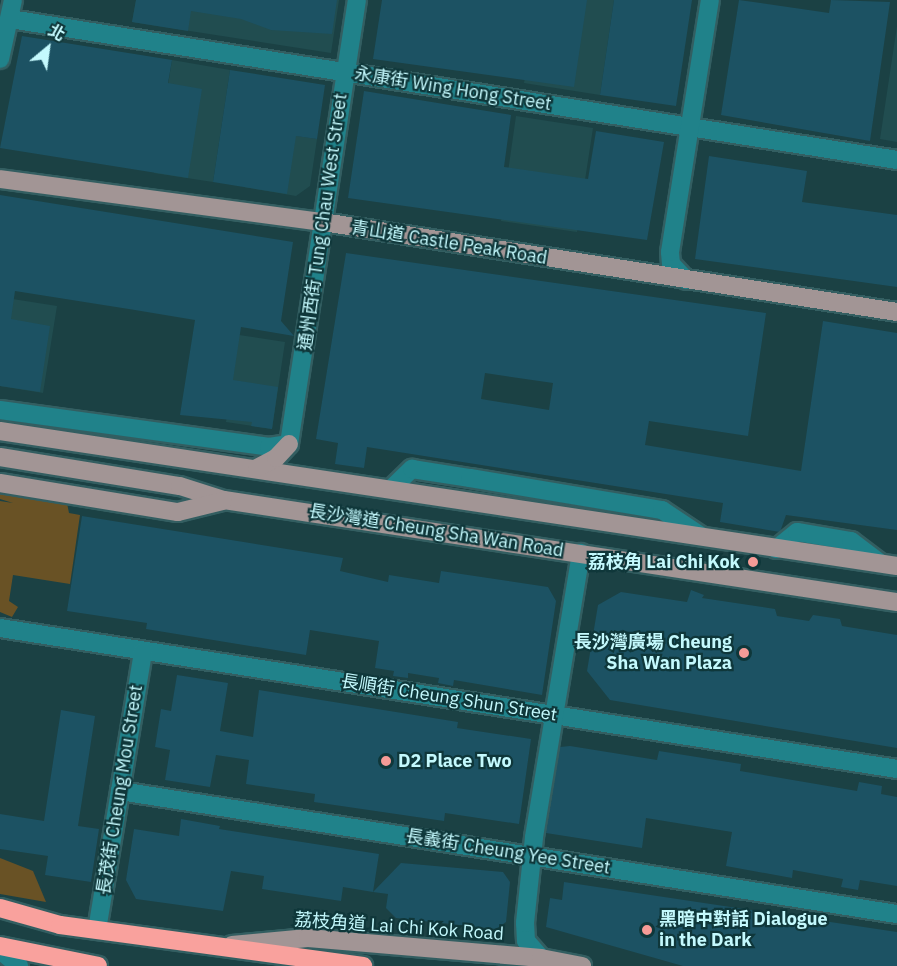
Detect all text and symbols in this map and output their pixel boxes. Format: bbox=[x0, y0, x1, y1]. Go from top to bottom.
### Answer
north arrow bbox=[18, 18, 78, 78]
text: 北 bbox=[45, 20, 69, 45]
street label: 永康街 Wing Hong Street bbox=[353, 63, 553, 115]
street label: 通州西街 Tung Chau West Street bbox=[294, 92, 352, 352]
street label: 青山道 Castle Peak Road bbox=[349, 217, 549, 269]
street label: 長沙灣道 Cheung Sha Wan Road bbox=[307, 500, 565, 562]
place label: 荔枝角 Lai Chi Kok bbox=[588, 551, 740, 573]
marker: 荔枝角 Lai Chi Kok bbox=[744, 553, 762, 571]
place label: 長沙灣廣場 Cheung Sha Wan Plaza bbox=[574, 632, 732, 674]
marker: 長沙灣廣場 Cheung Sha Wan Plaza bbox=[737, 646, 751, 660]
street label: 長順街 Cheung Shun Street bbox=[339, 670, 559, 726]
street label: 長茂街 Cheung Mou Street bbox=[93, 683, 147, 897]
place label: D2 Place Two bbox=[398, 750, 512, 772]
marker: D2 Place Two bbox=[379, 754, 393, 768]
street label: 長義街 Cheung Yee Street bbox=[404, 825, 612, 879]
street label: 荔枝角道 Lai Chi Kok Road bbox=[294, 909, 504, 945]
place label: 黑暗中對話 Dialogue in the Dark bbox=[659, 909, 827, 952]
marker: 黑暗中對話 Dialogue in the Dark bbox=[640, 923, 654, 937]

